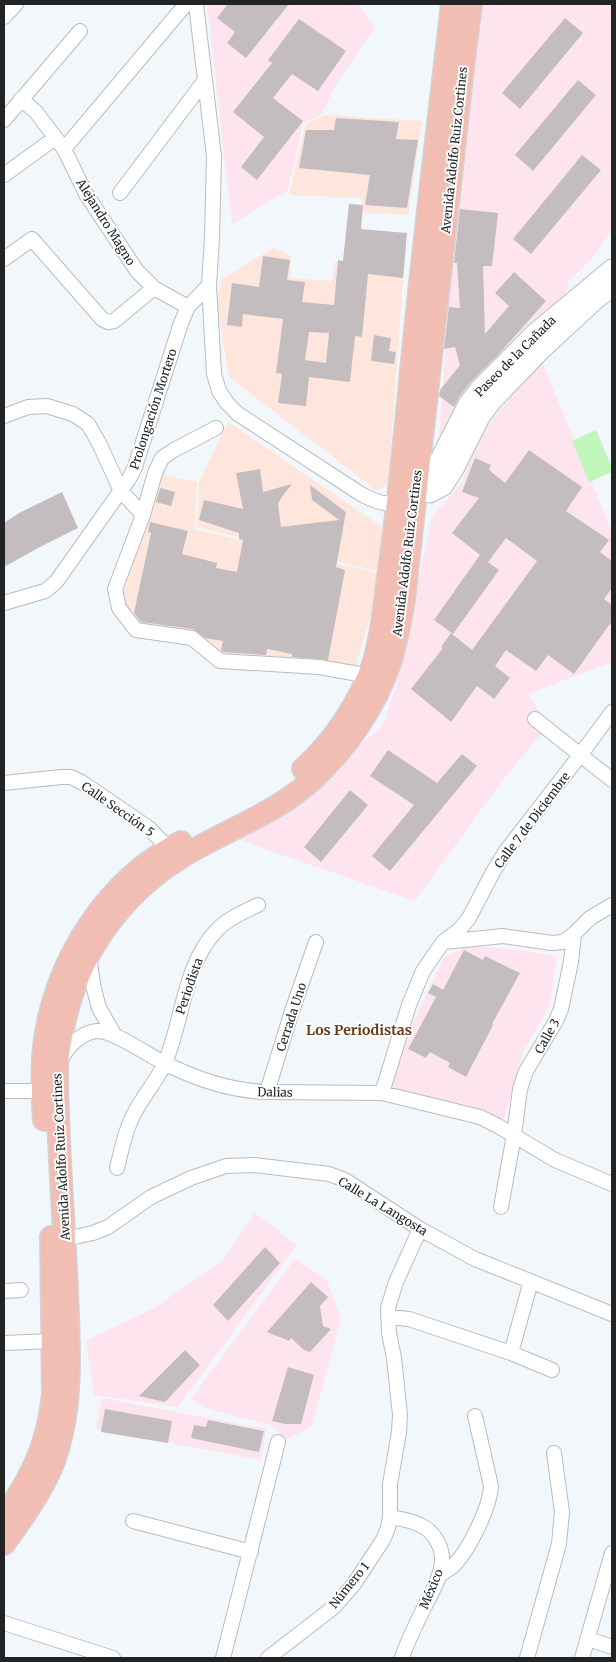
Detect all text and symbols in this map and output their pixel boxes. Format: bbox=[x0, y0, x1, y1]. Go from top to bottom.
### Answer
street label: Avenida Adolfo Ruiz Cortines bbox=[438, 66, 470, 235]
street label: Alejandro Magno bbox=[73, 175, 139, 268]
street label: Paseo de la Cañada bbox=[471, 312, 559, 400]
street label: Prolongación Mortero bbox=[126, 347, 180, 471]
street label: Avenida Adolfo Ruiz Cortines bbox=[389, 469, 425, 638]
street label: Calle 7 de Diciembre bbox=[491, 769, 573, 871]
street label: Calle Sección 5 bbox=[79, 778, 157, 840]
street label: Periodista bbox=[172, 955, 206, 1016]
street label: Cerrada Uno bbox=[273, 981, 309, 1053]
street label: Calle 3 bbox=[531, 1016, 563, 1056]
district label: Los Periodistas bbox=[306, 1021, 412, 1039]
street label: Avenida Adolfo Ruiz Cortines bbox=[49, 1073, 73, 1242]
street label: Dalias bbox=[257, 1084, 293, 1100]
street label: Calle La Langosta bbox=[336, 1173, 431, 1239]
street label: Número 1 bbox=[326, 1558, 372, 1611]
street label: México bbox=[416, 1567, 446, 1611]

